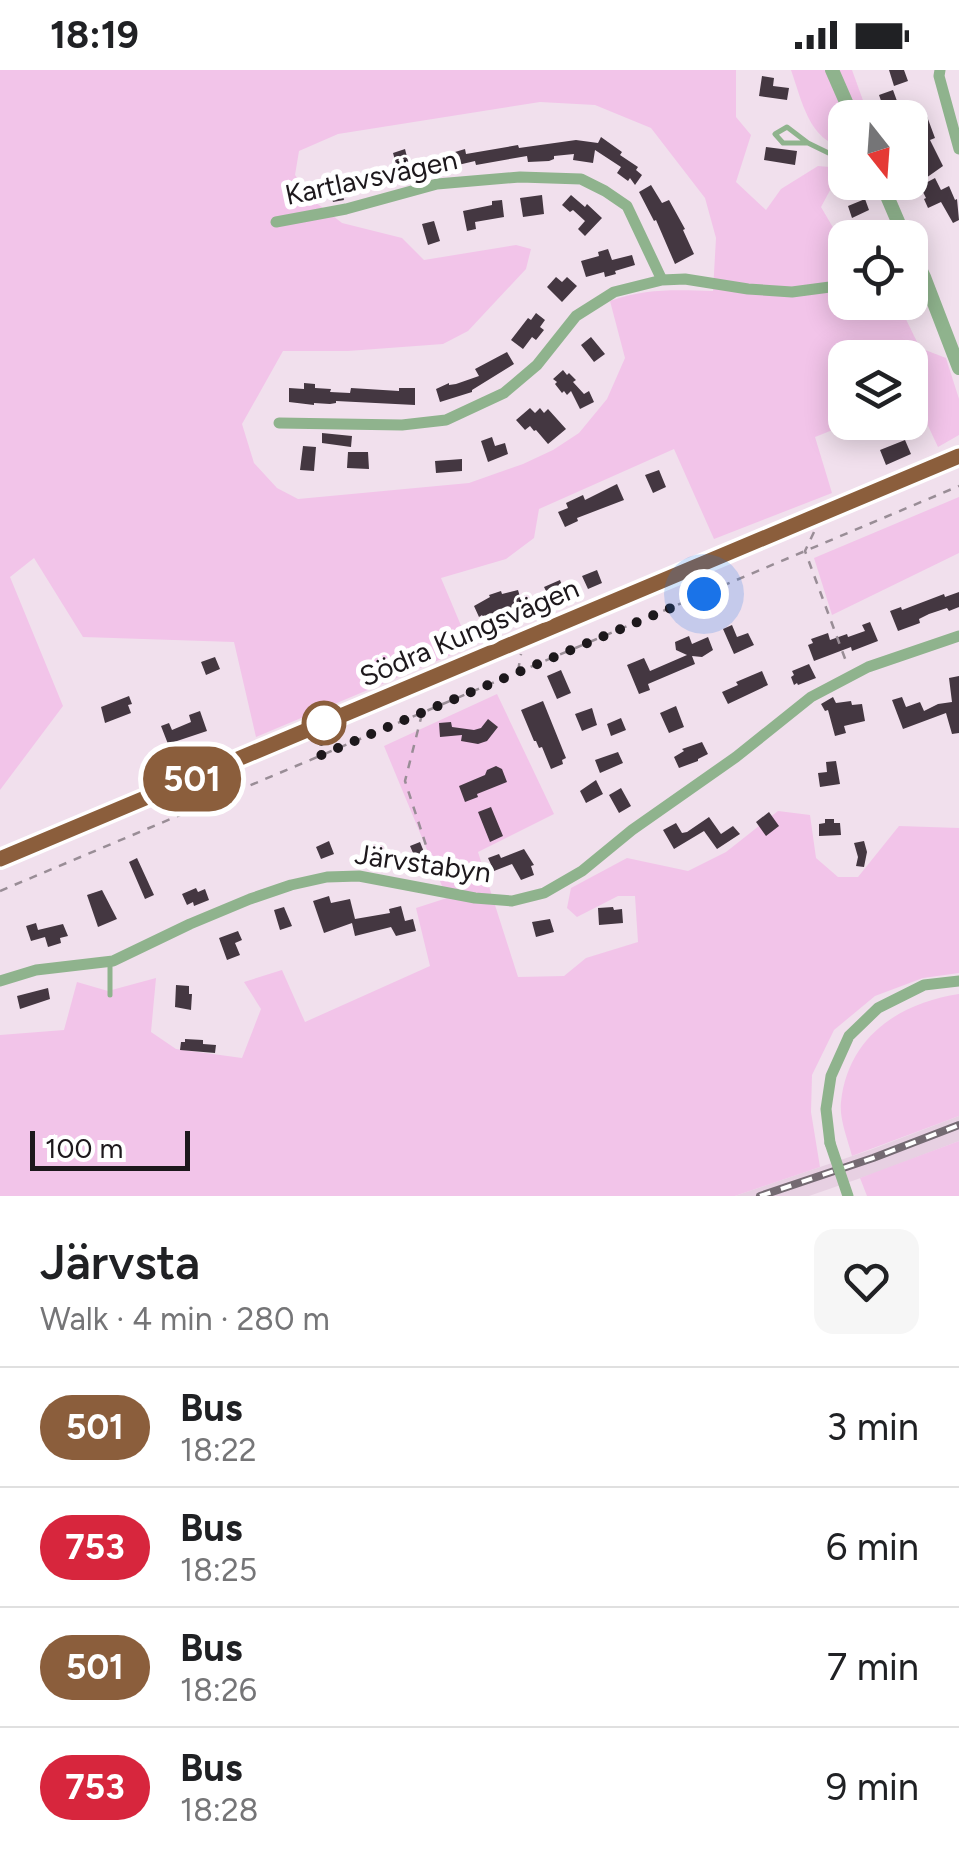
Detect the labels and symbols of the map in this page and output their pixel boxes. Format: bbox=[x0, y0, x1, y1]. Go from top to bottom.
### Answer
north arrow bbox=[828, 100, 928, 200]
street label: Kartlavsvägen bbox=[282, 142, 460, 212]
your location bbox=[679, 569, 729, 619]
street label: Södra Kungsvägen bbox=[354, 571, 584, 693]
unlabelled marker bbox=[303, 702, 345, 744]
line badge: 501 bbox=[134, 746, 250, 812]
street label: Järvstabyn bbox=[353, 837, 493, 889]
scale bar bbox=[30, 1126, 190, 1170]

